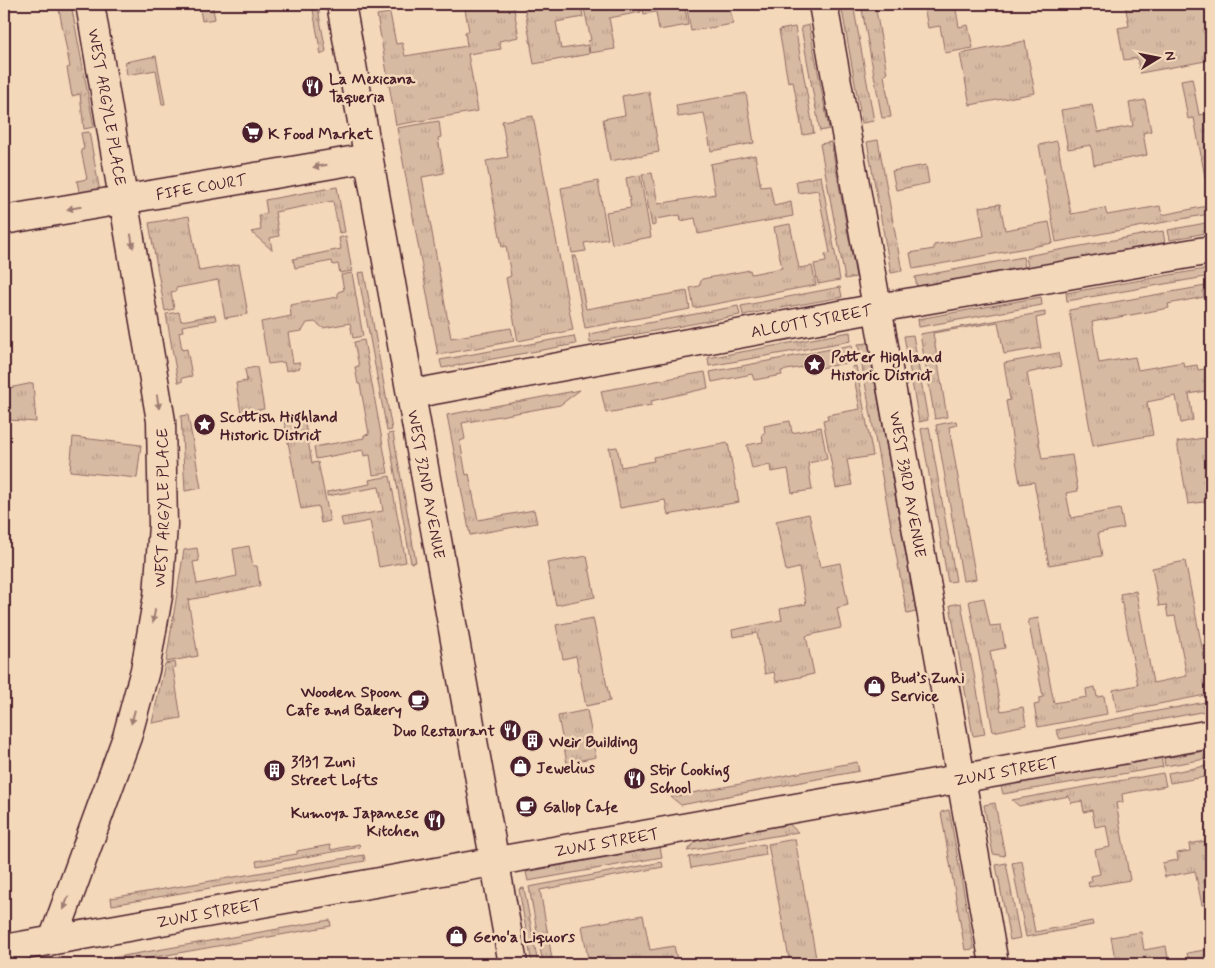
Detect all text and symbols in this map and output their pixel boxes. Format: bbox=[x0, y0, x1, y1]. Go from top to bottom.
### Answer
street label: WEST ARGYLE PLACE bbox=[82, 27, 131, 187]
north arrow bbox=[1132, 32, 1182, 82]
text: N bbox=[1160, 50, 1179, 62]
place label: La Mexicana Taqueria bbox=[329, 69, 416, 108]
restaurant icon: La Mexicana Taqueria bbox=[301, 75, 325, 99]
supermarket icon: K Food Market bbox=[240, 121, 264, 145]
place label: K Food Market bbox=[268, 124, 374, 145]
one-way arrow bbox=[312, 163, 328, 171]
street label: FIFE COURT bbox=[154, 170, 249, 206]
one-way arrow bbox=[66, 205, 82, 213]
one-way arrow bbox=[128, 234, 136, 250]
street label: ALCOTT STREET bbox=[749, 300, 875, 343]
place label: Potter Highland Historic District bbox=[831, 347, 942, 386]
place icon: Potter Highland Historic District bbox=[803, 353, 827, 377]
one-way arrow bbox=[154, 394, 162, 410]
place label: Scottish Highland Historic District bbox=[220, 407, 338, 446]
street label: WEST 32ND AVENUE bbox=[402, 408, 449, 561]
street label: WEST 33RD AVENUE bbox=[884, 410, 930, 559]
place icon: Scottish Highland Historic District bbox=[192, 413, 216, 437]
street label: WEST ARGYLE PLACE bbox=[150, 428, 175, 588]
one-way arrow bbox=[150, 608, 158, 624]
place label: Bud’s Zuni Service bbox=[891, 668, 965, 707]
shop icon: Bud’s Zuni Service bbox=[863, 674, 887, 698]
place label: Wooden Spoon Cafe and Bakery bbox=[286, 682, 402, 721]
cafe icon: Wooden Spoon Cafe and Bakery bbox=[406, 688, 430, 712]
one-way arrow bbox=[128, 710, 136, 725]
restaurant icon: Duo Restaurant bbox=[499, 718, 523, 742]
place label: Duo Restaurant bbox=[392, 721, 495, 742]
building icon: Weir Building bbox=[521, 729, 545, 753]
place label: Weir Building bbox=[548, 732, 638, 755]
place label: 3131 Zuni Street Lofts bbox=[291, 752, 378, 791]
street label: ZUNI STREET bbox=[953, 752, 1060, 792]
shop icon: Jewelius bbox=[508, 755, 532, 779]
building icon: 3131 Zuni Street Lofts bbox=[263, 758, 287, 782]
place label: Jewelius bbox=[536, 758, 596, 779]
place label: Stir Cooking School bbox=[650, 760, 730, 799]
restaurant icon: Stir Cooking School bbox=[622, 766, 646, 790]
cafe icon: Gallop Cafe bbox=[515, 794, 539, 818]
place label: Gallop Cafe bbox=[543, 797, 618, 818]
place label: Kumoya Japanese Kitchen bbox=[291, 803, 419, 842]
restaurant icon: Kumoya Japanese Kitchen bbox=[423, 809, 447, 833]
street label: ZUNI STREET bbox=[553, 824, 661, 863]
street label: ZUNI STREET bbox=[155, 894, 263, 934]
one-way arrow bbox=[62, 895, 69, 910]
shop icon: Geno'a Liquors bbox=[445, 924, 469, 948]
place label: Geno'a Liquors bbox=[473, 927, 576, 948]

